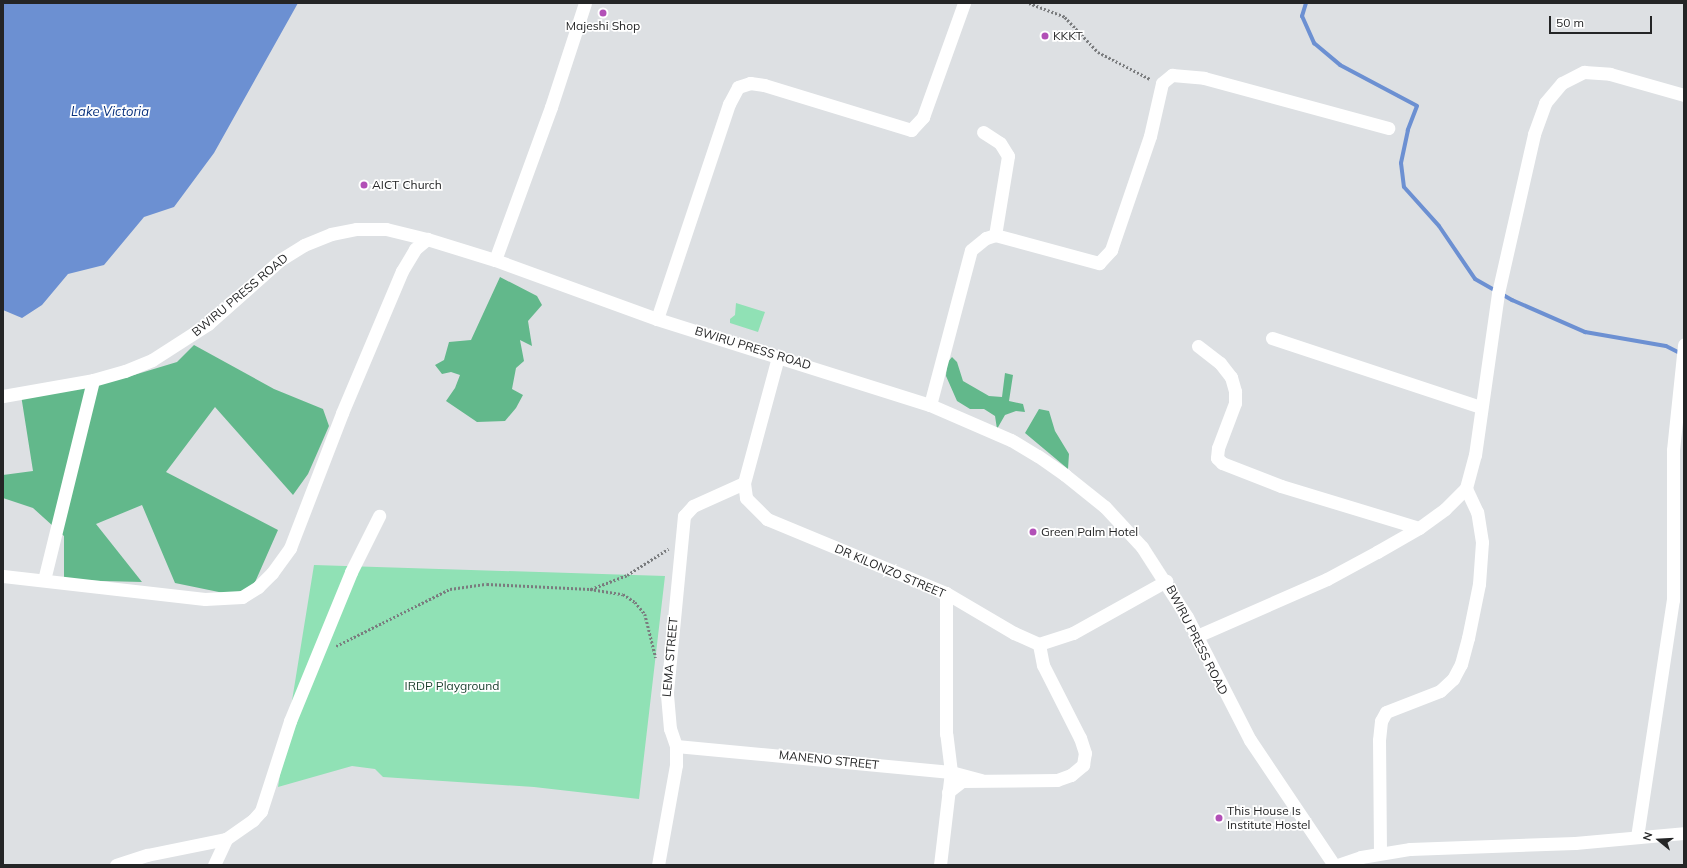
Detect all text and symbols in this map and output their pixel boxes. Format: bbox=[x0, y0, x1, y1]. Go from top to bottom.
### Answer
marker: Majeshi Shop bbox=[598, 8, 608, 18]
scale bar bbox=[1551, 8, 1654, 34]
text: 50 m bbox=[1556, 15, 1584, 30]
place label: Majeshi Shop bbox=[566, 19, 640, 33]
place label: KKKT bbox=[1053, 29, 1083, 43]
marker: KKKT bbox=[1040, 31, 1050, 41]
water label: Lake Victoria bbox=[71, 103, 149, 119]
place label: AICT Church bbox=[372, 178, 442, 192]
marker: AICT Church bbox=[359, 180, 369, 190]
street label: BWIRU PRESS ROAD bbox=[189, 251, 291, 339]
street label: BWIRU PRESS ROAD bbox=[693, 323, 813, 373]
place label: Green Palm Hotel bbox=[1041, 525, 1138, 539]
marker: Green Palm Hotel bbox=[1028, 527, 1038, 537]
street label: DR KILONZO STREET bbox=[832, 541, 948, 601]
street label: BWIRU PRESS ROAD bbox=[1163, 583, 1231, 697]
street label: LEMA STREET bbox=[659, 617, 681, 697]
park label: IRDP Playground bbox=[405, 679, 499, 693]
street label: MANENO STREET bbox=[778, 748, 880, 772]
place label: This House Is Institute Hostel bbox=[1227, 804, 1310, 832]
marker: This House Is Institute Hostel bbox=[1214, 813, 1224, 823]
north arrow bbox=[1639, 820, 1679, 860]
text: N bbox=[1640, 830, 1656, 842]

